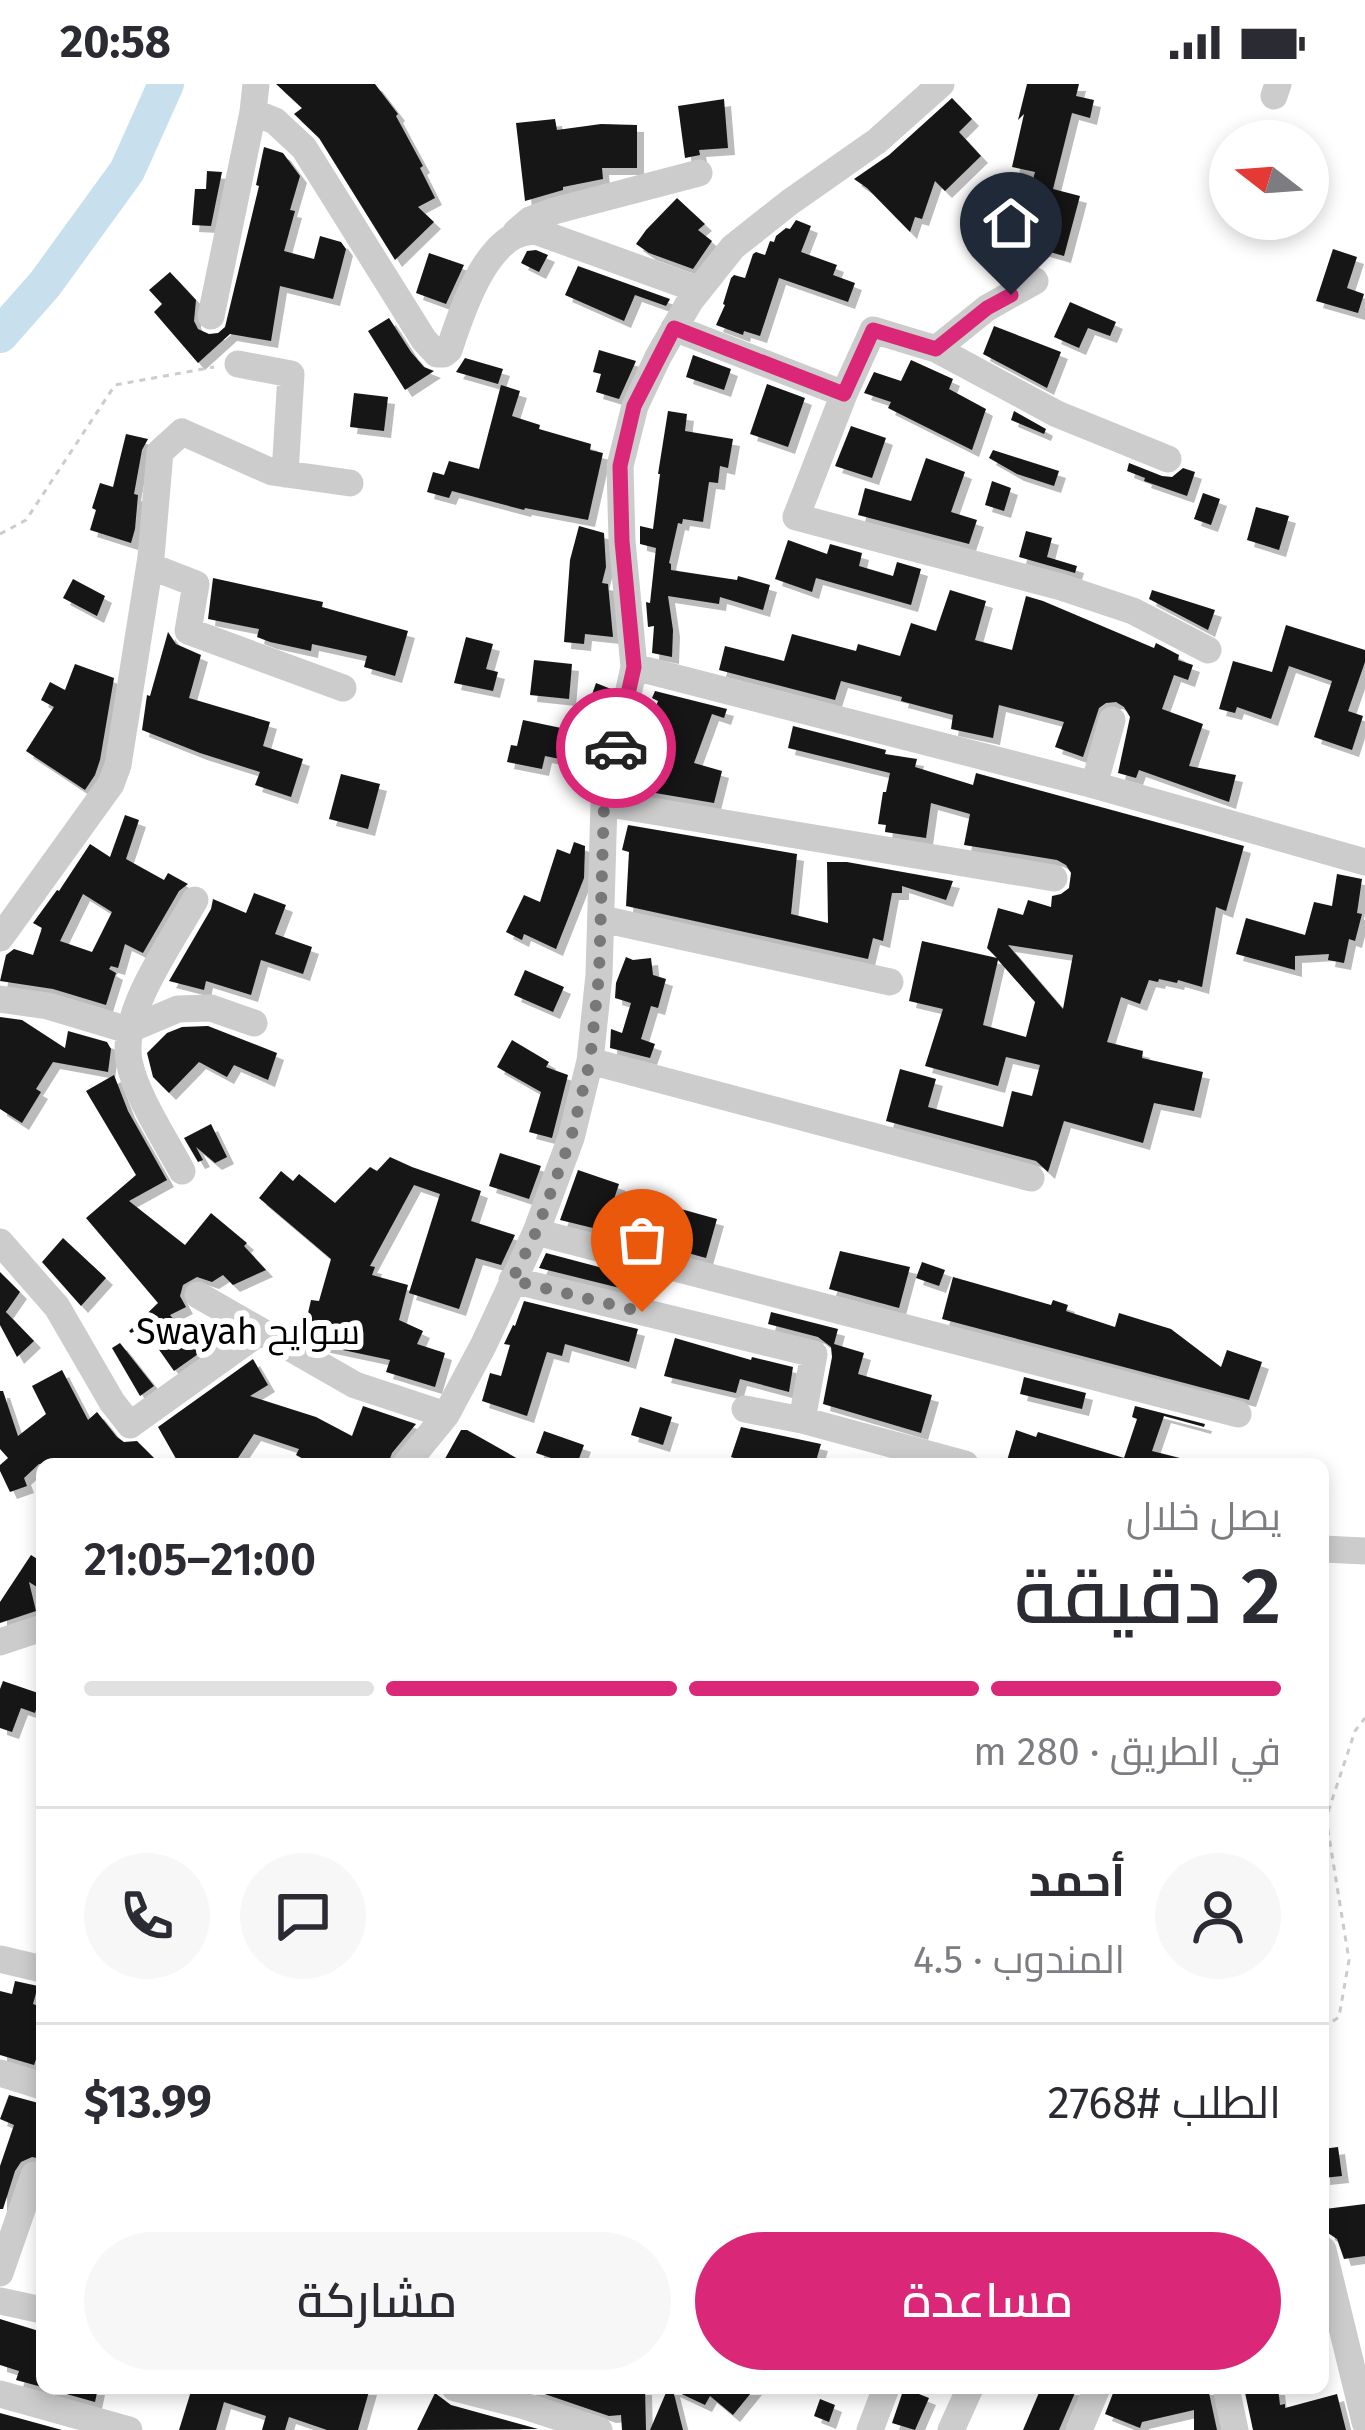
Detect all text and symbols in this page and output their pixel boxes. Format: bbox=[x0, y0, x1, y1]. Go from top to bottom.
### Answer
text: 20:58 bbox=[60, 15, 171, 69]
north arrow bbox=[1209, 120, 1329, 240]
map controls bbox=[1209, 120, 1329, 240]
pin bbox=[960, 172, 1062, 295]
icon: home bbox=[978, 190, 1044, 256]
courier bbox=[556, 688, 676, 808]
icon: car bbox=[583, 715, 649, 781]
pin bbox=[591, 1189, 693, 1312]
icon: bag bbox=[609, 1207, 675, 1273]
district label: Swayah سوايح bbox=[136, 1310, 360, 1356]
text: يصل خلال bbox=[1126, 1494, 1281, 1540]
text: 21:00–21:05 bbox=[84, 1533, 316, 1587]
text: 2 دقيقة bbox=[1014, 1550, 1281, 1644]
text: في الطريق · 280 m bbox=[973, 1729, 1281, 1775]
button: phone bbox=[84, 1853, 210, 1979]
button: chat bbox=[240, 1853, 366, 1979]
button: person bbox=[1155, 1853, 1281, 1979]
text: أحمد bbox=[1029, 1854, 1125, 1908]
text: المندوب · 4.5 bbox=[913, 1937, 1125, 1983]
text: $13.99 bbox=[84, 2075, 212, 2129]
text: الطلب #2768 bbox=[1047, 2076, 1281, 2130]
button: مشاركة bbox=[84, 2232, 671, 2370]
button: مساعدة bbox=[695, 2232, 1281, 2370]

